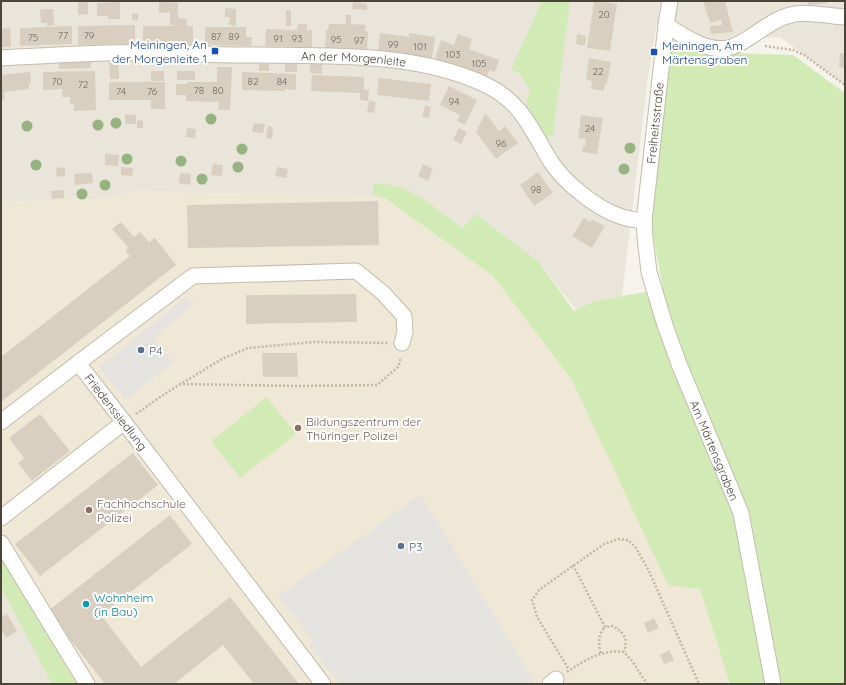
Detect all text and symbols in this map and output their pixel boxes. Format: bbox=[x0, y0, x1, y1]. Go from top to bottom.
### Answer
house number: 20 bbox=[598, 8, 610, 21]
house number: 77 bbox=[58, 29, 68, 42]
house number: 79 bbox=[84, 29, 95, 42]
house number: 87 bbox=[211, 30, 221, 43]
house number: 89 bbox=[229, 30, 240, 43]
house number: 75 bbox=[28, 31, 38, 44]
house number: 91 bbox=[273, 32, 283, 45]
house number: 93 bbox=[292, 32, 302, 45]
house number: 95 bbox=[330, 33, 342, 46]
house number: 97 bbox=[354, 34, 364, 47]
place label: Meiningen, An der Morgenleite 1 bbox=[112, 37, 207, 66]
house number: 99 bbox=[387, 38, 399, 51]
place label: Meiningen, Am Märtensgraben bbox=[662, 38, 747, 67]
house number: 101 bbox=[413, 40, 427, 53]
marker: Meiningen, An der Morgenleite 1 bbox=[210, 46, 220, 56]
marker: Meiningen, Am Märtensgraben bbox=[649, 47, 659, 57]
street label: An der Morgenleite bbox=[301, 48, 408, 69]
house number: 103 bbox=[446, 48, 460, 61]
house number: 105 bbox=[471, 57, 487, 70]
house number: 22 bbox=[592, 65, 604, 78]
house number: 70 bbox=[51, 75, 63, 88]
house number: 82 bbox=[248, 75, 259, 88]
house number: 84 bbox=[277, 75, 287, 88]
house number: 72 bbox=[78, 78, 89, 91]
street label: Freiheitsstraße bbox=[643, 81, 667, 165]
house number: 78 bbox=[194, 84, 204, 97]
house number: 80 bbox=[212, 84, 224, 97]
house number: 74 bbox=[116, 85, 126, 98]
house number: 76 bbox=[147, 85, 158, 98]
house number: 94 bbox=[449, 95, 459, 108]
house number: 24 bbox=[585, 122, 595, 135]
house number: 96 bbox=[496, 137, 507, 150]
house number: 98 bbox=[531, 183, 541, 196]
place label: P4 bbox=[149, 343, 162, 358]
marker: P4 bbox=[136, 345, 146, 355]
street label: Friedenssiedlung bbox=[81, 371, 151, 453]
street label: Am Märtensgraben bbox=[687, 398, 742, 503]
place label: Bildungszentrum der Thüringer Polizei bbox=[306, 414, 421, 443]
marker: Bildungszentrum der Thüringer Polizei bbox=[293, 423, 303, 433]
place label: Fachhochschule Polizei bbox=[97, 496, 186, 525]
marker: Fachhochschule Polizei bbox=[84, 505, 94, 515]
place label: P3 bbox=[409, 539, 422, 554]
marker: P3 bbox=[396, 541, 406, 551]
place label: Wohnheim (in Bau) bbox=[94, 590, 154, 619]
marker: Wohnheim (in Bau) bbox=[81, 599, 91, 609]

